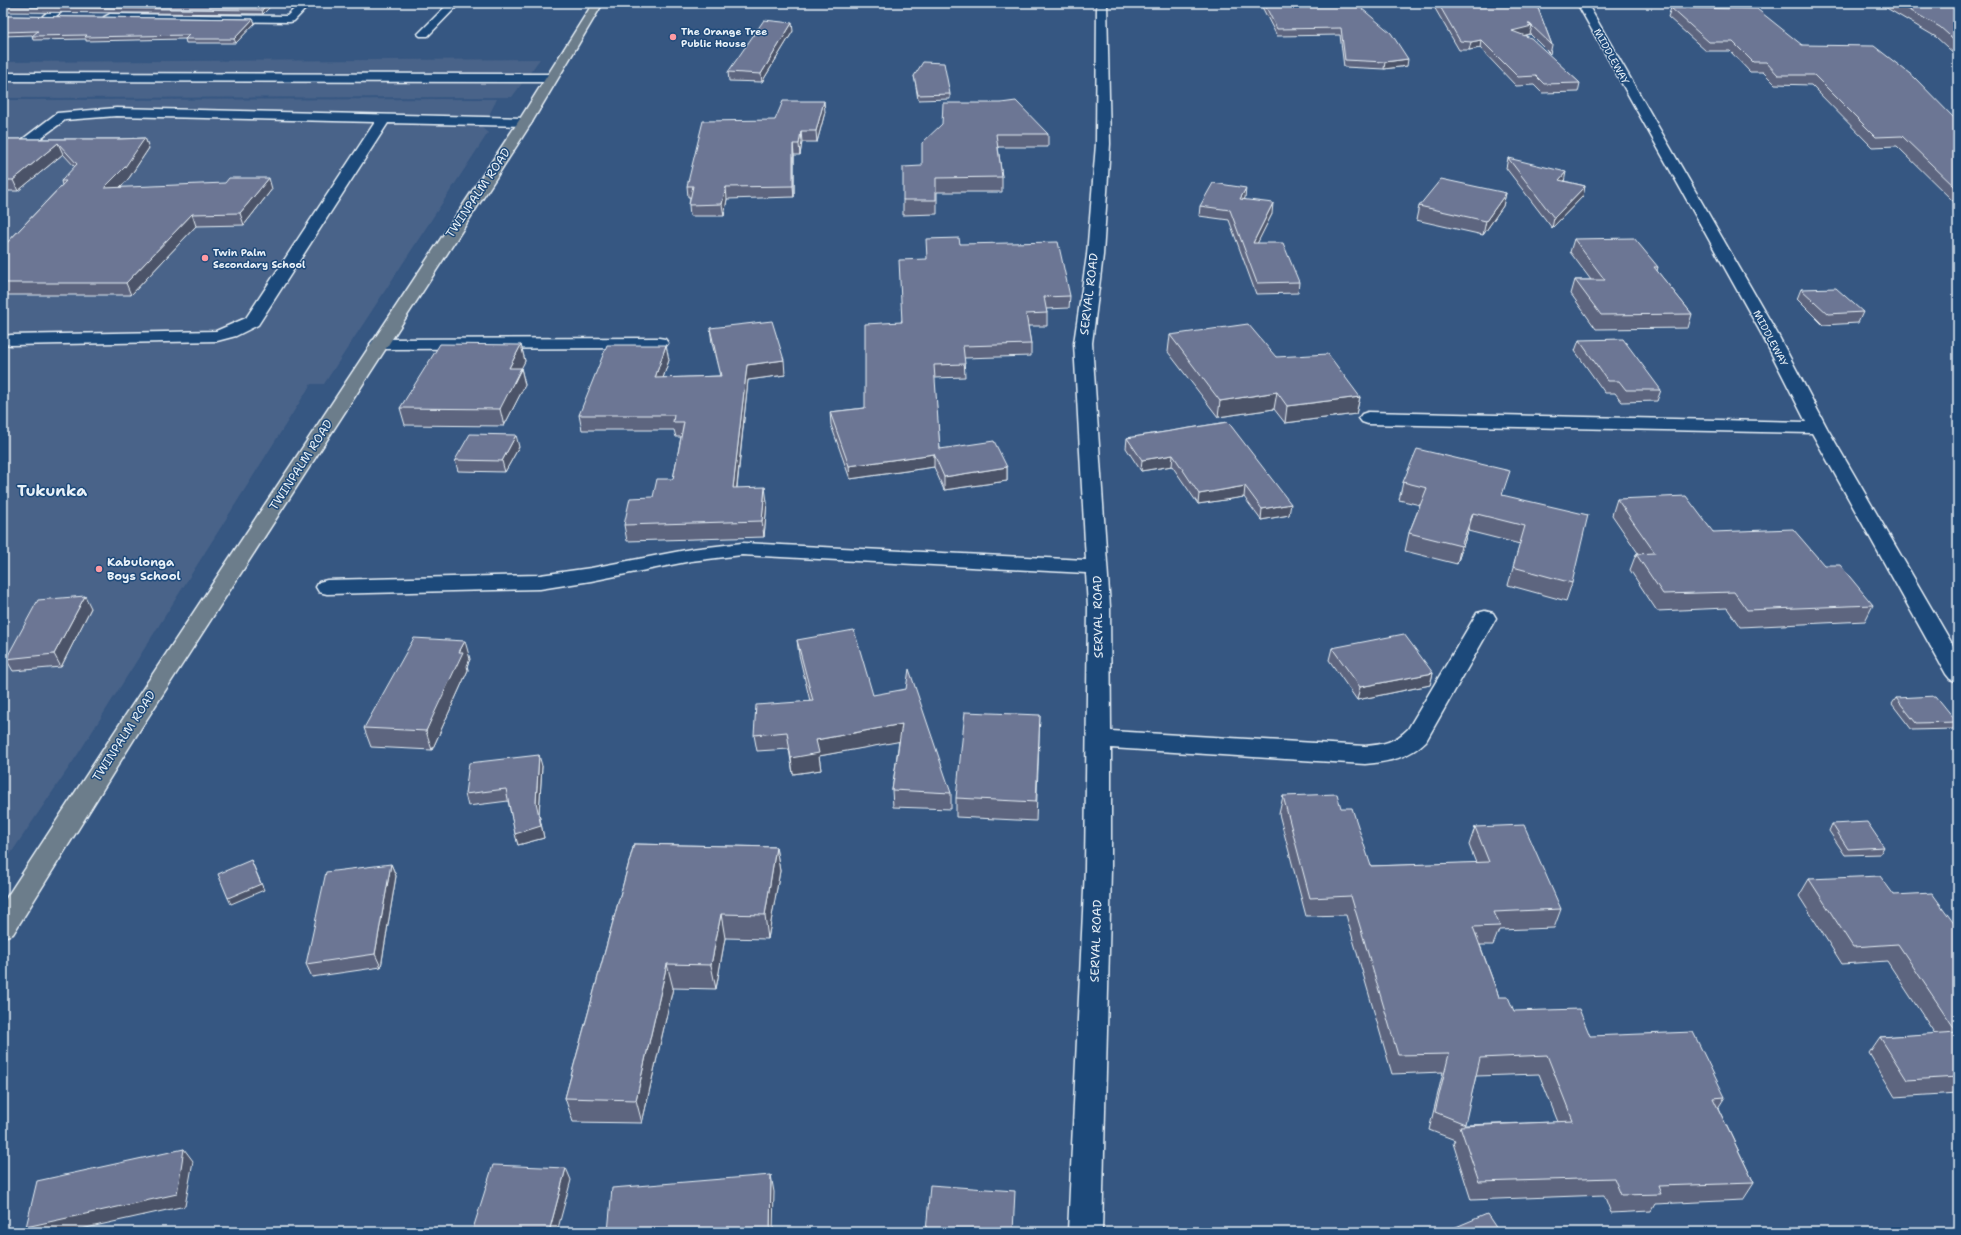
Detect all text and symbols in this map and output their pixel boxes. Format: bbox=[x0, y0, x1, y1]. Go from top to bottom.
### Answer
place label: The Orange Tree Public House bbox=[681, 25, 767, 50]
street label: MIDDLEWAY bbox=[1591, 26, 1632, 86]
marker: The Orange Tree Public House bbox=[668, 32, 678, 42]
street label: TWINPALM ROAD bbox=[442, 145, 514, 241]
place label: Twin Palm Secondary School bbox=[213, 246, 306, 271]
street label: SERVAL ROAD bbox=[1076, 252, 1102, 336]
marker: Twin Palm Secondary School bbox=[200, 253, 210, 263]
street label: MIDDLEWAY bbox=[1750, 308, 1791, 369]
street label: TWINPALM ROAD bbox=[266, 417, 336, 513]
district label: Tukunka bbox=[17, 480, 87, 501]
place label: Kabulonga Boys School bbox=[107, 554, 181, 584]
marker: Kabulonga Boys School bbox=[94, 564, 104, 574]
street label: SERVAL ROAD bbox=[1089, 576, 1107, 658]
street label: TWINPALM ROAD bbox=[89, 688, 159, 784]
street label: SERVAL ROAD bbox=[1087, 899, 1105, 983]

